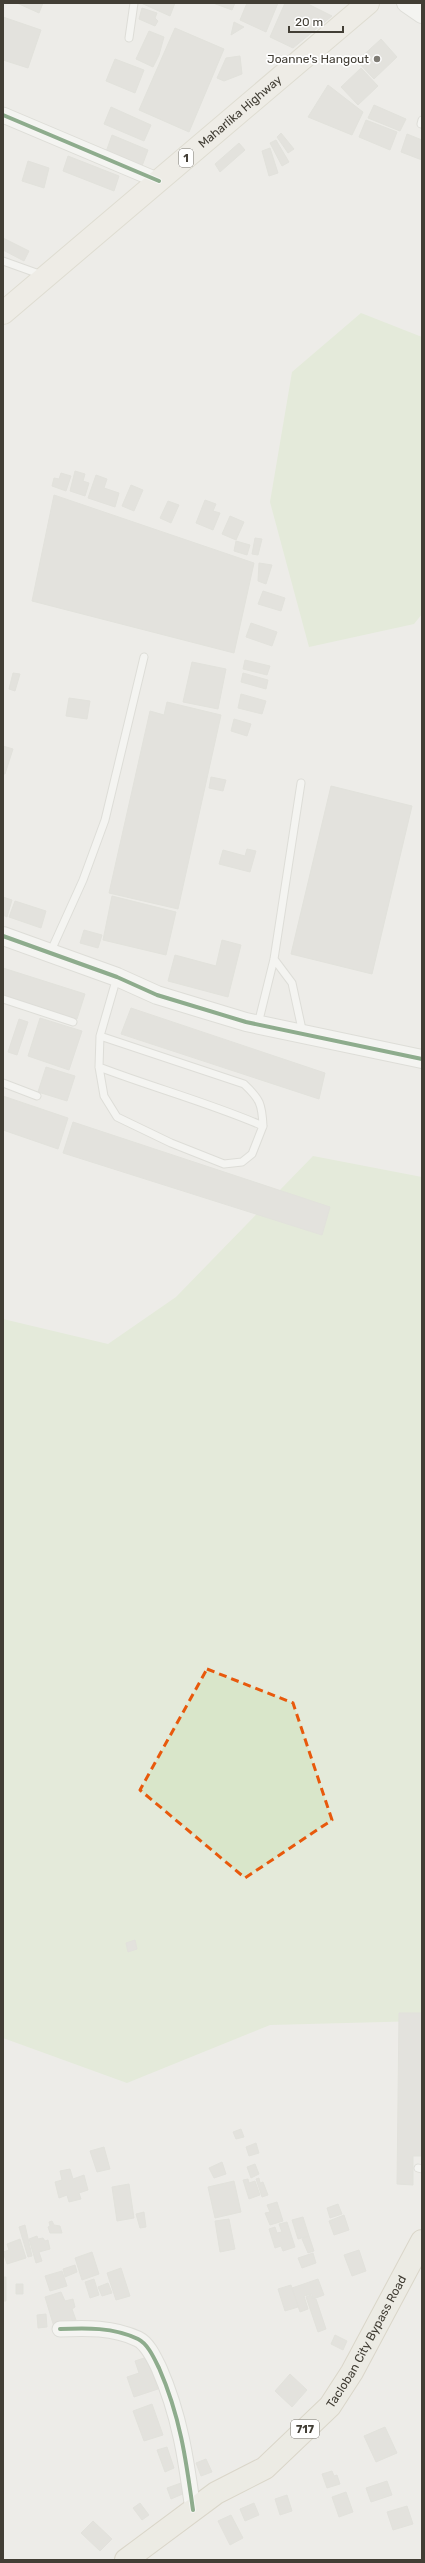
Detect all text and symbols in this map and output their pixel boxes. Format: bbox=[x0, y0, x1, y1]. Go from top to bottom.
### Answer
scale bar bbox=[289, 8, 343, 34]
text: 20 m bbox=[295, 15, 323, 29]
place label: Joanne's Hangout bbox=[267, 52, 369, 66]
marker: Joanne's Hangout bbox=[372, 54, 382, 64]
street label: Maharlika Highway bbox=[196, 72, 285, 151]
road number: 1 bbox=[179, 149, 193, 167]
street label: Tacloban City Bypass Road bbox=[324, 2273, 409, 2411]
road number: 717 bbox=[291, 2420, 319, 2438]

